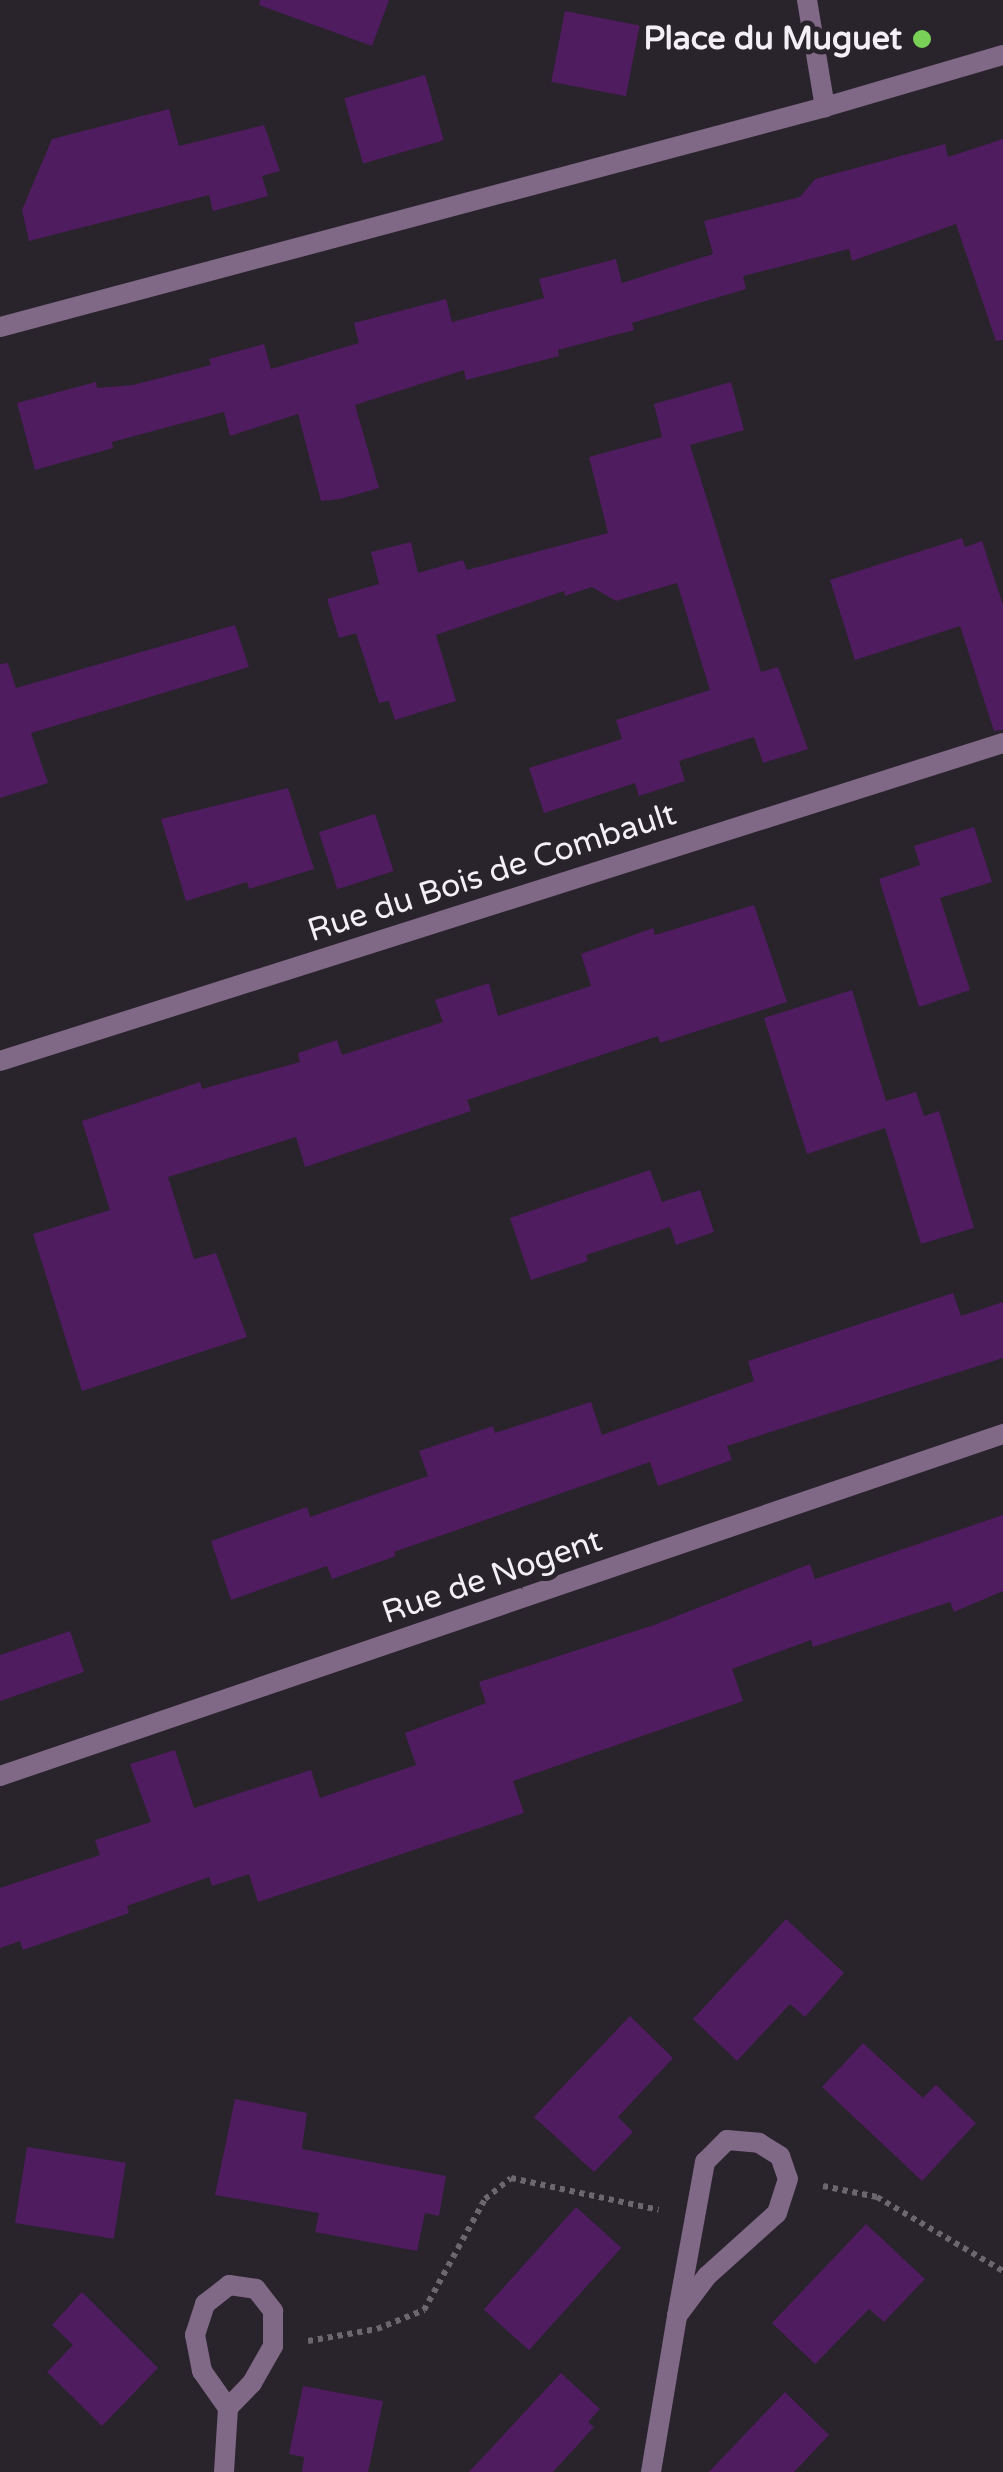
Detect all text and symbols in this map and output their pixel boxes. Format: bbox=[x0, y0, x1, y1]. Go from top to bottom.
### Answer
place label: Place du Muguet bbox=[643, 20, 902, 58]
marker: Place du Muguet bbox=[911, 28, 933, 50]
street label: Rue du Bois de Combault bbox=[303, 795, 681, 951]
street label: Rue de Nogent bbox=[377, 1521, 607, 1633]

